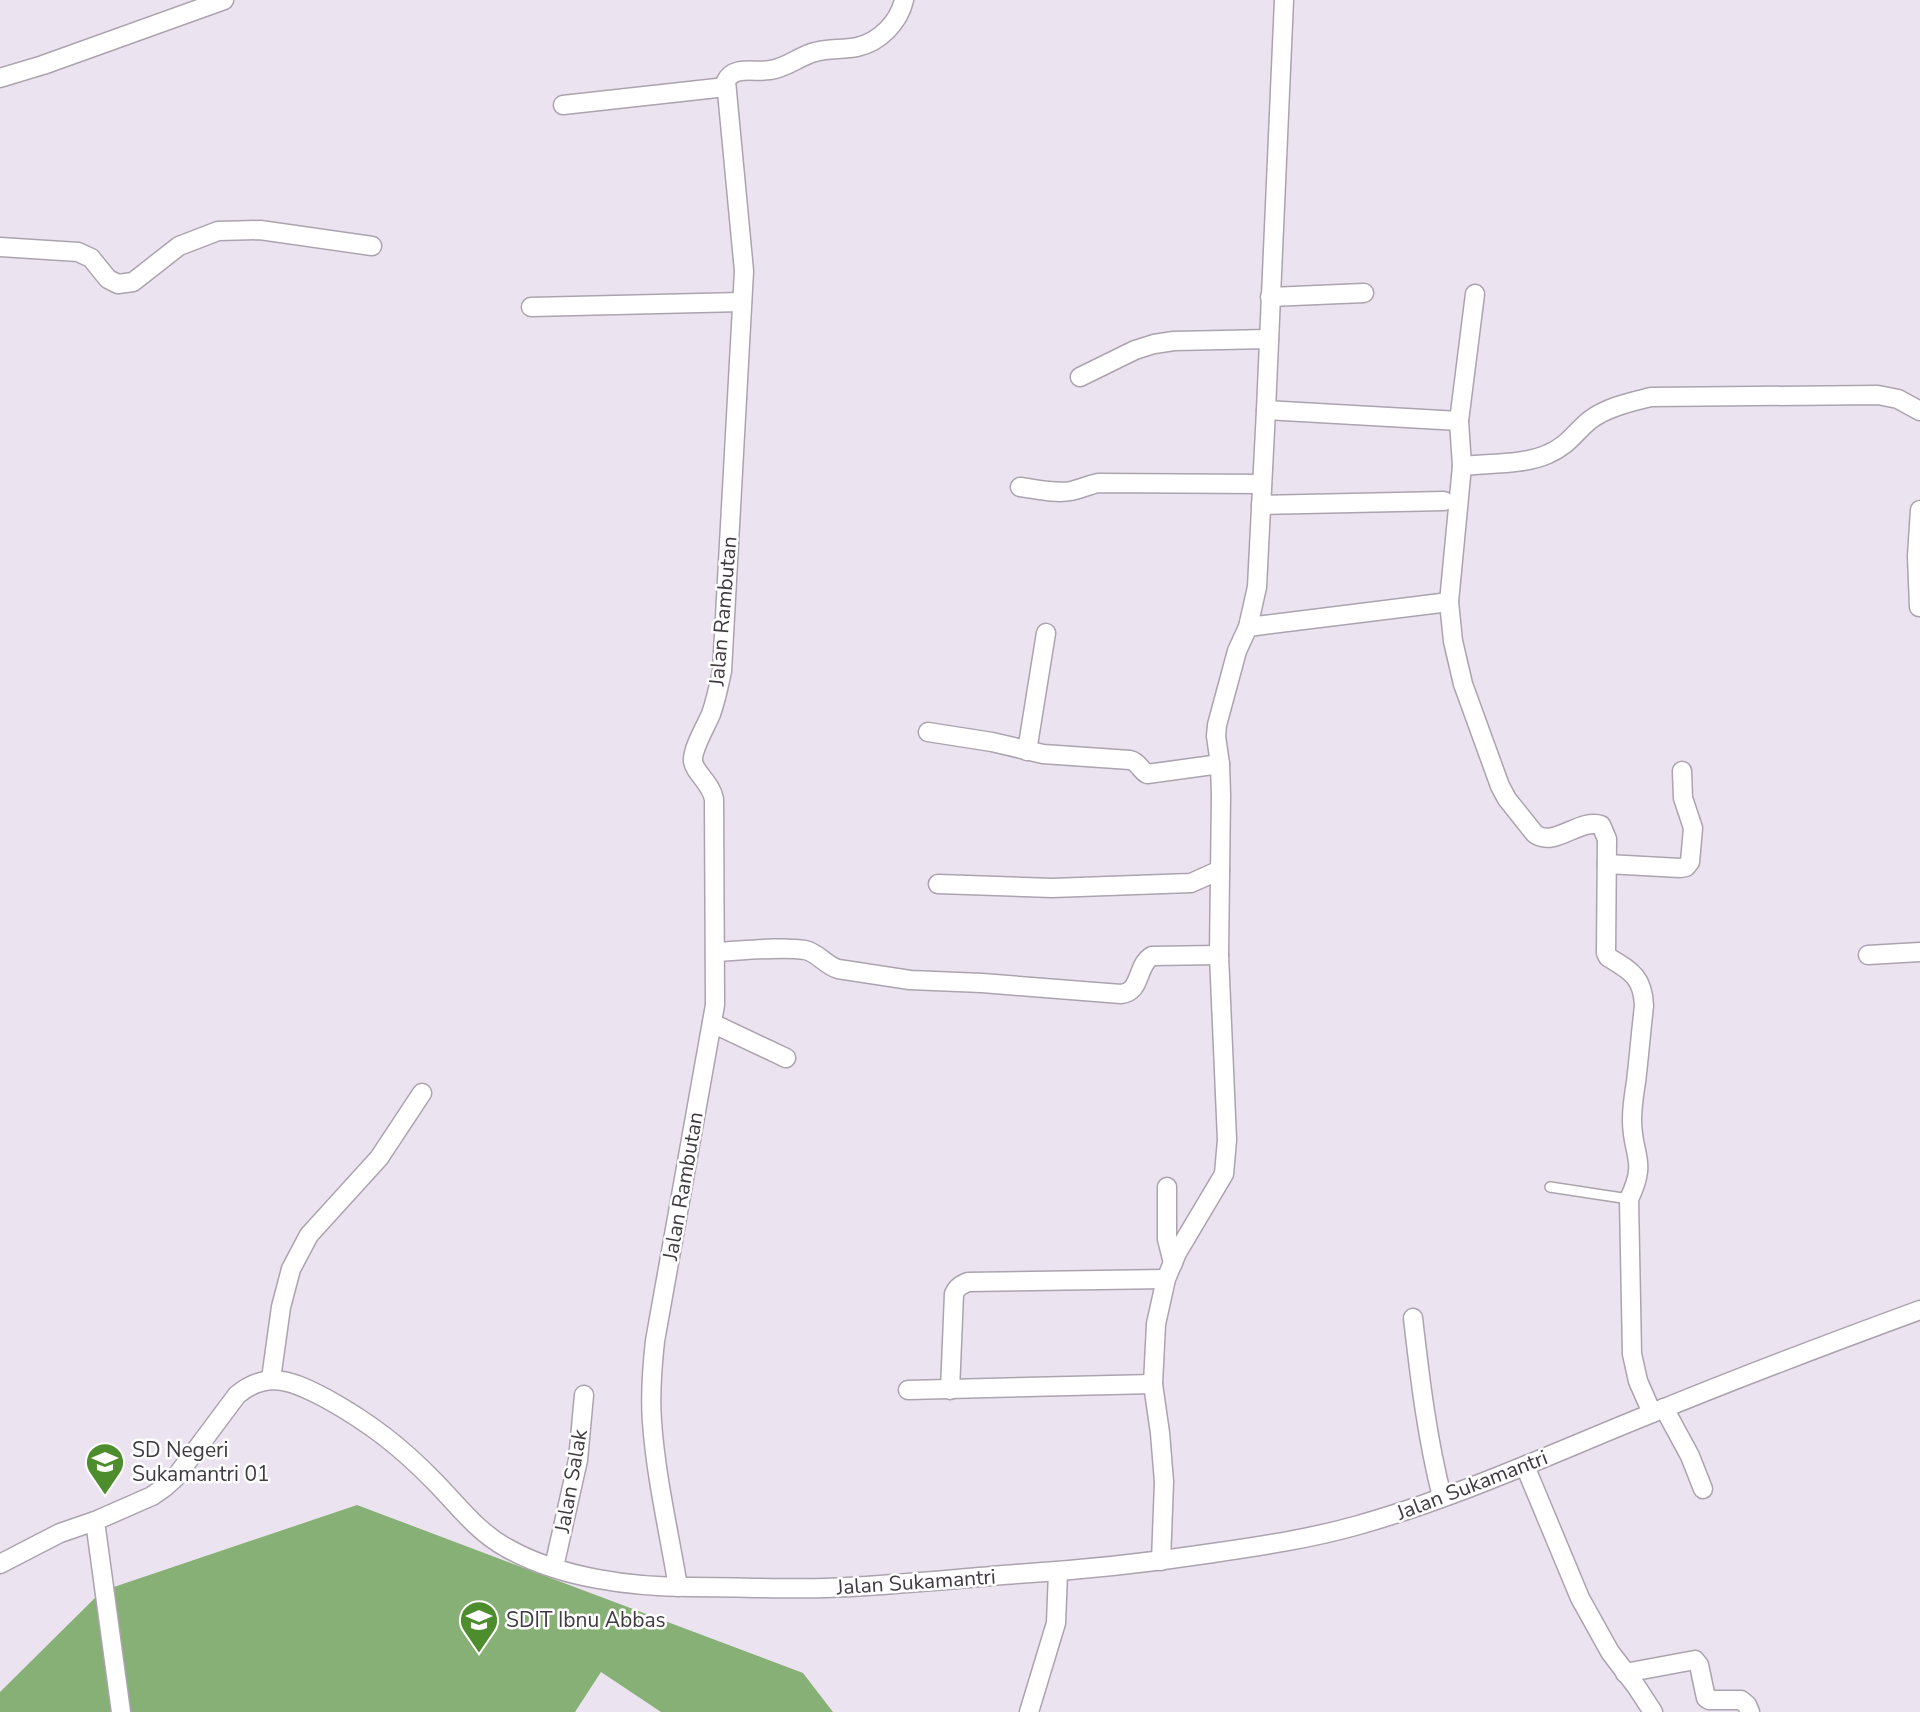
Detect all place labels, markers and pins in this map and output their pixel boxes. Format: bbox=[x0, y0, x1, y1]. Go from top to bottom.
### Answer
place label: SD Negeri Sukamantri 01 bbox=[132, 1436, 270, 1488]
school or university icon: SD Negeri Sukamantri 01 bbox=[84, 1441, 126, 1496]
school or university icon: SDIT Ibnu Abbas bbox=[458, 1599, 500, 1654]
place label: SDIT Ibnu Abbas bbox=[506, 1606, 666, 1634]

